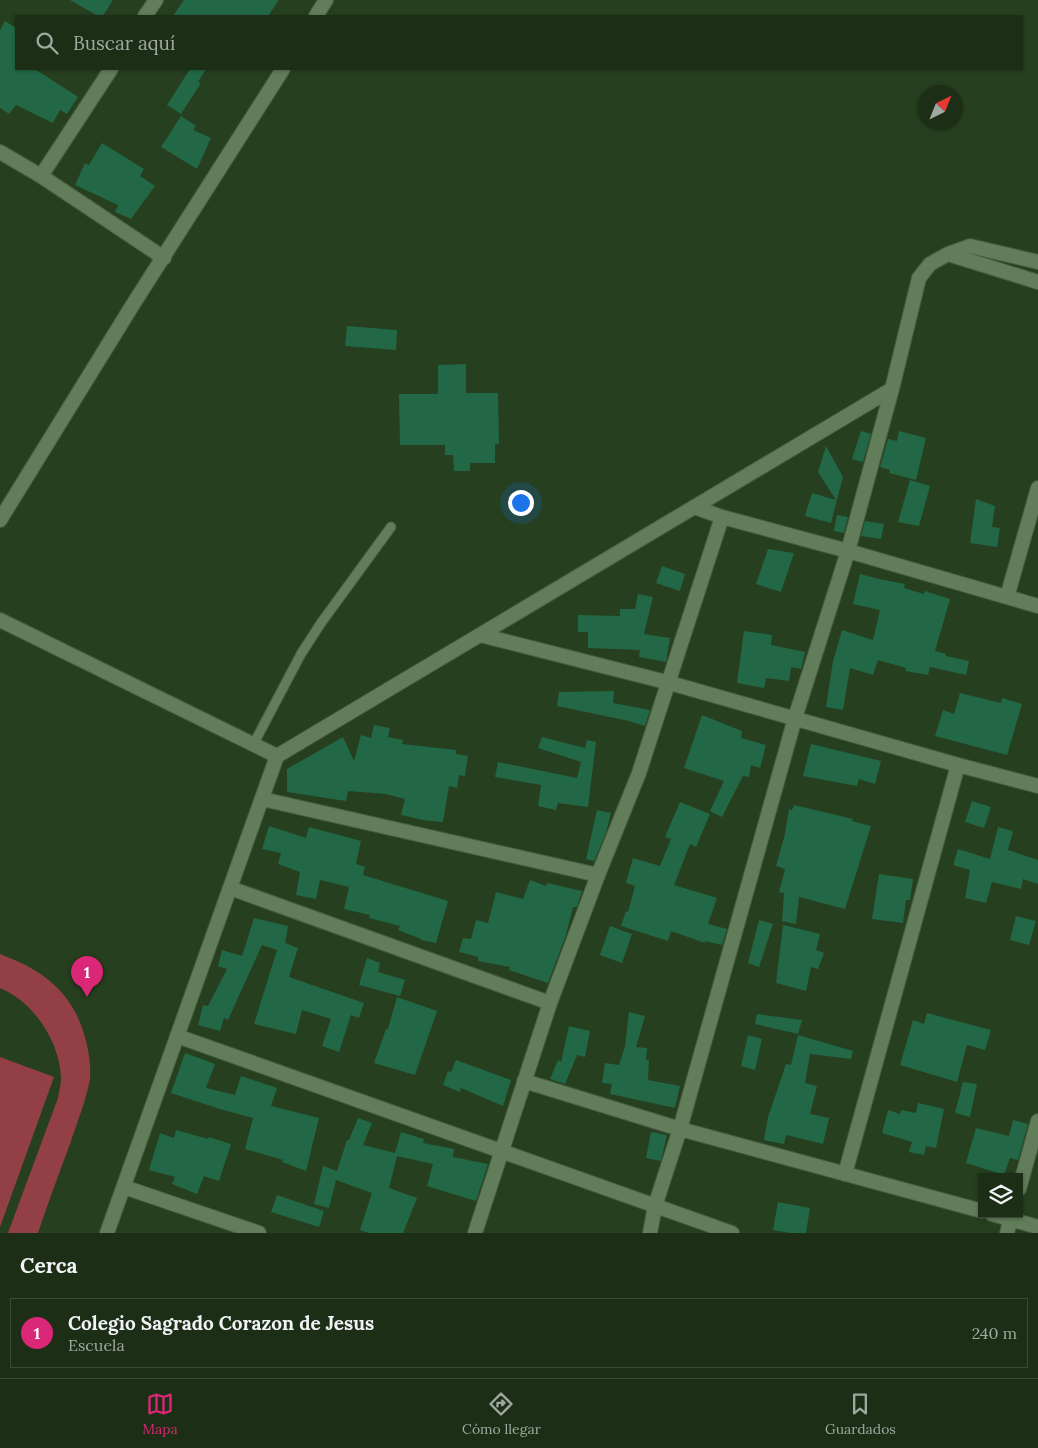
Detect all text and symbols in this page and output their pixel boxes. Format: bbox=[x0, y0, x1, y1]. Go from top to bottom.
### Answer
search box bbox=[15, 15, 1023, 70]
icon: search bbox=[33, 29, 61, 57]
text: Buscar aquí bbox=[73, 31, 175, 55]
north arrow bbox=[918, 85, 963, 130]
your location bbox=[508, 490, 534, 516]
pin: 1 bbox=[71, 956, 103, 997]
map controls bbox=[978, 1173, 1023, 1218]
button: layers bbox=[978, 1173, 1023, 1218]
text: Cerca bbox=[20, 1252, 78, 1279]
text: Colegio Sagrado Corazon de Jesus bbox=[68, 1311, 374, 1335]
text: 1 bbox=[34, 1323, 40, 1343]
text: 240 m bbox=[972, 1323, 1017, 1343]
text: Escuela bbox=[68, 1335, 125, 1355]
tab: Mapa bbox=[142, 1390, 178, 1438]
tab: Cómo llegar bbox=[462, 1390, 541, 1438]
tab: Guardados bbox=[825, 1390, 896, 1438]

